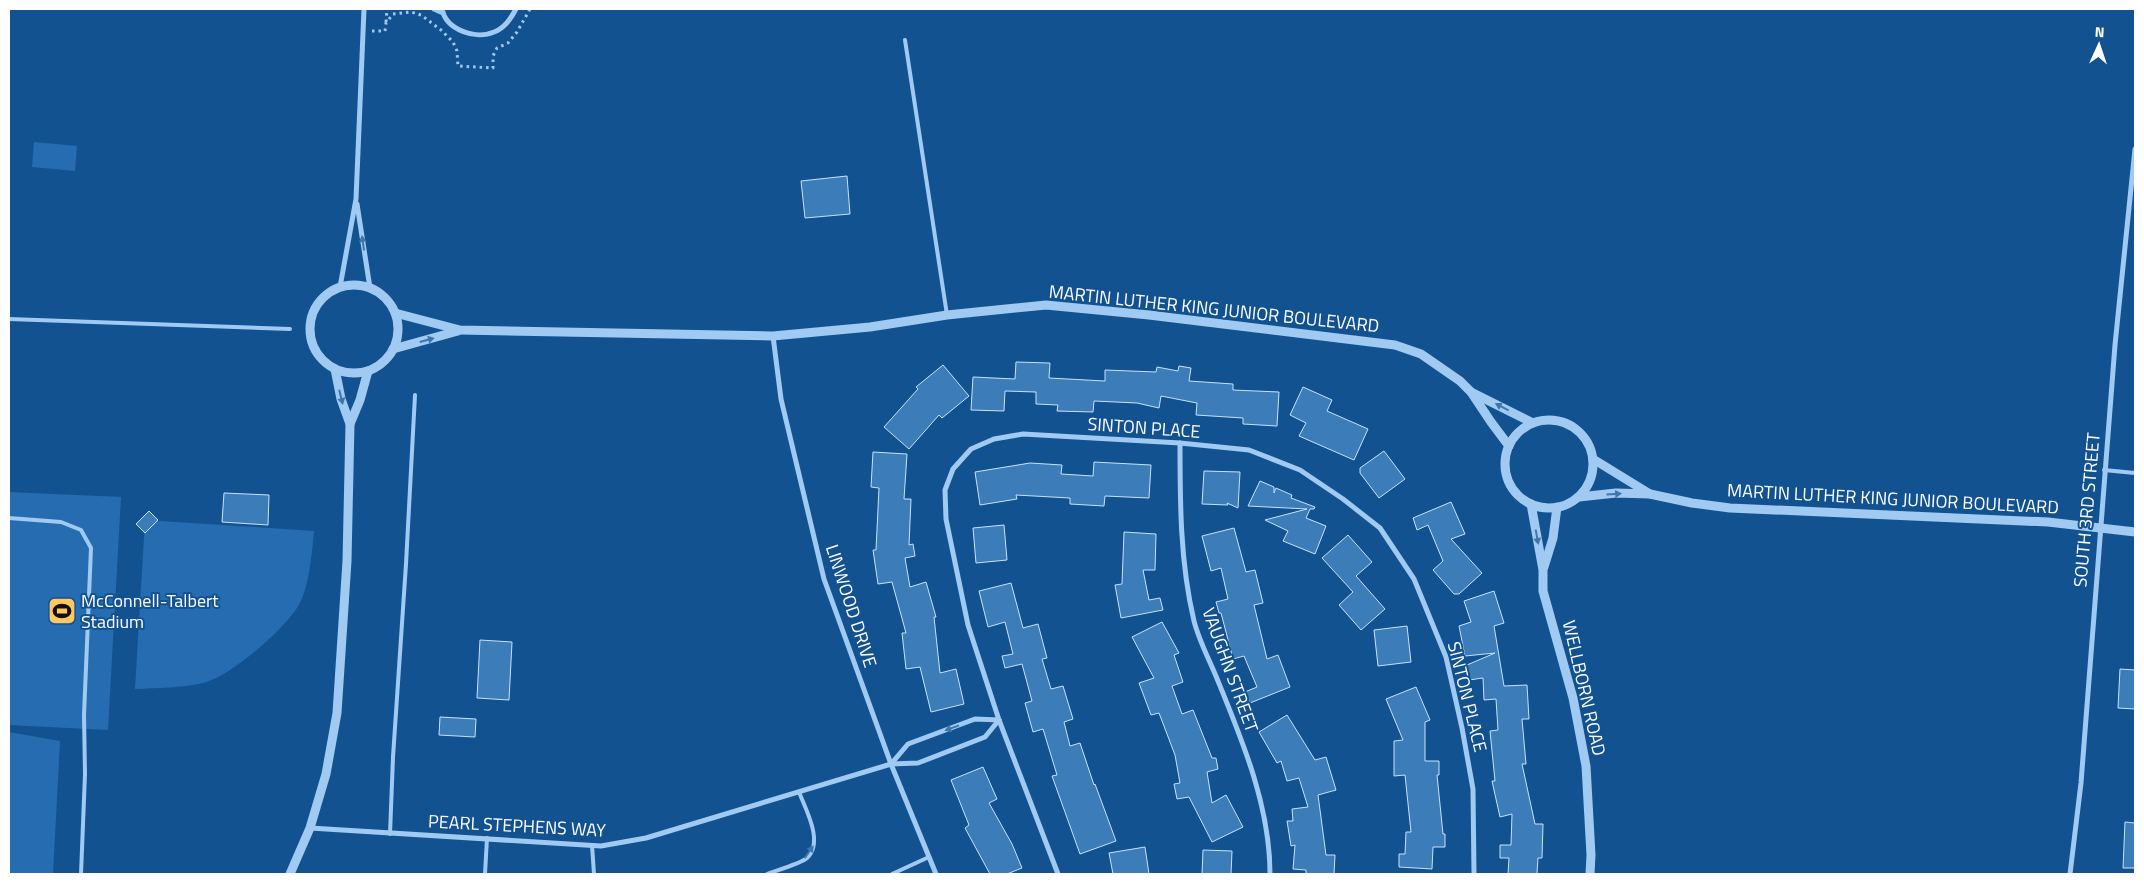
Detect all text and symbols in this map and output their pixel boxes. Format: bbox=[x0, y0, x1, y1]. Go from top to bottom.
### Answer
north arrow bbox=[2074, 20, 2124, 70]
text: N bbox=[2094, 21, 2105, 42]
one-way arrow bbox=[358, 235, 366, 251]
street label: MARTIN LUTHER KING JUNIOR BOULEVARD bbox=[1047, 278, 1381, 339]
one-way arrow bbox=[419, 335, 434, 343]
one-way arrow bbox=[337, 389, 345, 405]
one-way arrow bbox=[1495, 403, 1510, 411]
street label: SINTON PLACE bbox=[1087, 410, 1201, 445]
street label: SOUTH 3RD STREET bbox=[2066, 431, 2107, 588]
street label: MARTIN LUTHER KING JUNIOR BOULEVARD bbox=[1726, 476, 2060, 521]
one-way arrow bbox=[1607, 490, 1623, 498]
one-way arrow bbox=[1533, 530, 1541, 546]
street label: LINWOOD DRIVE bbox=[819, 541, 884, 671]
place label: McConnell-Talbert Stadium bbox=[81, 587, 219, 635]
sports icon: McConnell-Talbert Stadium bbox=[47, 596, 77, 626]
street label: VAUGHN STREET bbox=[1195, 604, 1266, 737]
street label: WELLBORN ROAD bbox=[1556, 617, 1613, 758]
street label: SINTON PLACE bbox=[1441, 639, 1494, 755]
one-way arrow bbox=[944, 725, 959, 732]
street label: PEARL STEPHENS WAY bbox=[427, 807, 607, 844]
one-way arrow bbox=[804, 845, 814, 859]

